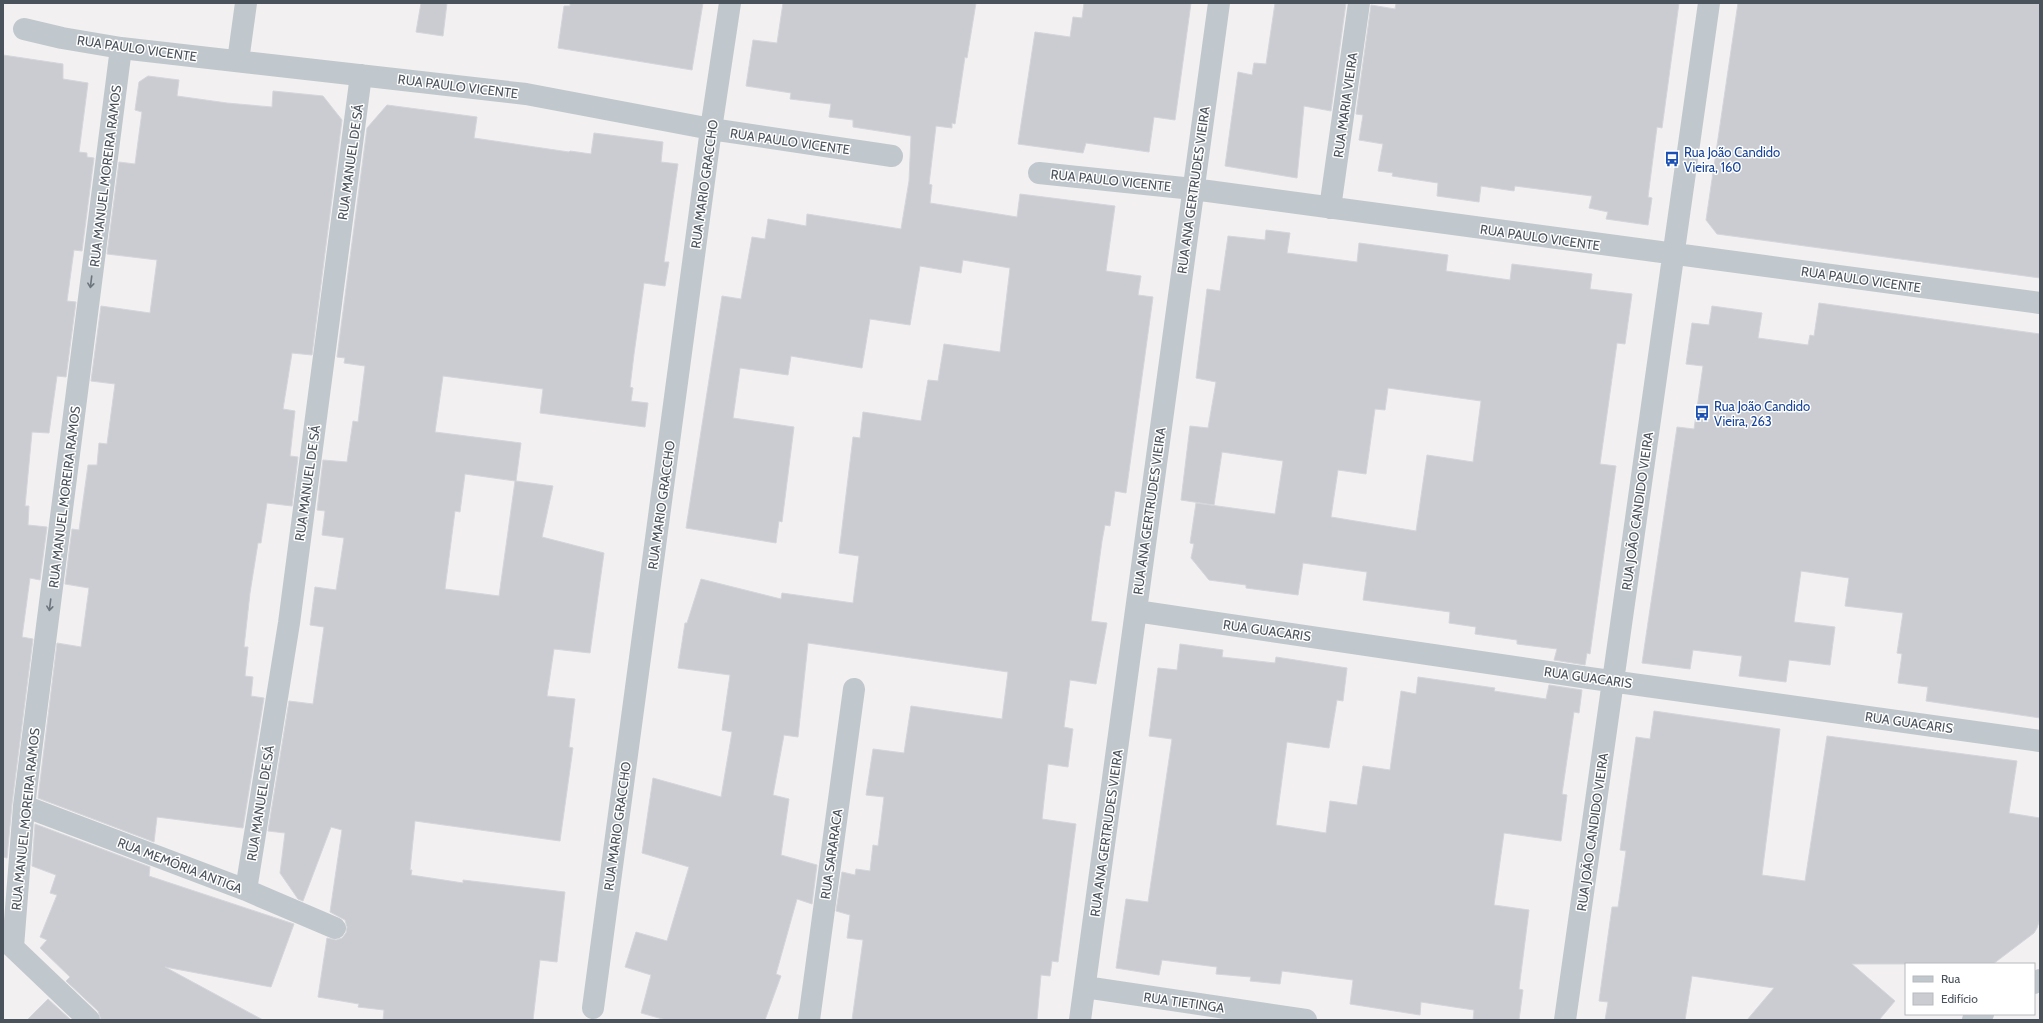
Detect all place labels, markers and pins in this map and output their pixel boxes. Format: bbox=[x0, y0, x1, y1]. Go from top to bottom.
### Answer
place label: Rua João Candido Vieira, 160 bbox=[1684, 144, 1780, 175]
bus stop icon: Rua João Candido Vieira, 160 bbox=[1663, 150, 1681, 168]
place label: Rua João Candido Vieira, 263 bbox=[1714, 398, 1810, 429]
bus stop icon: Rua João Candido Vieira, 263 bbox=[1693, 404, 1711, 422]

